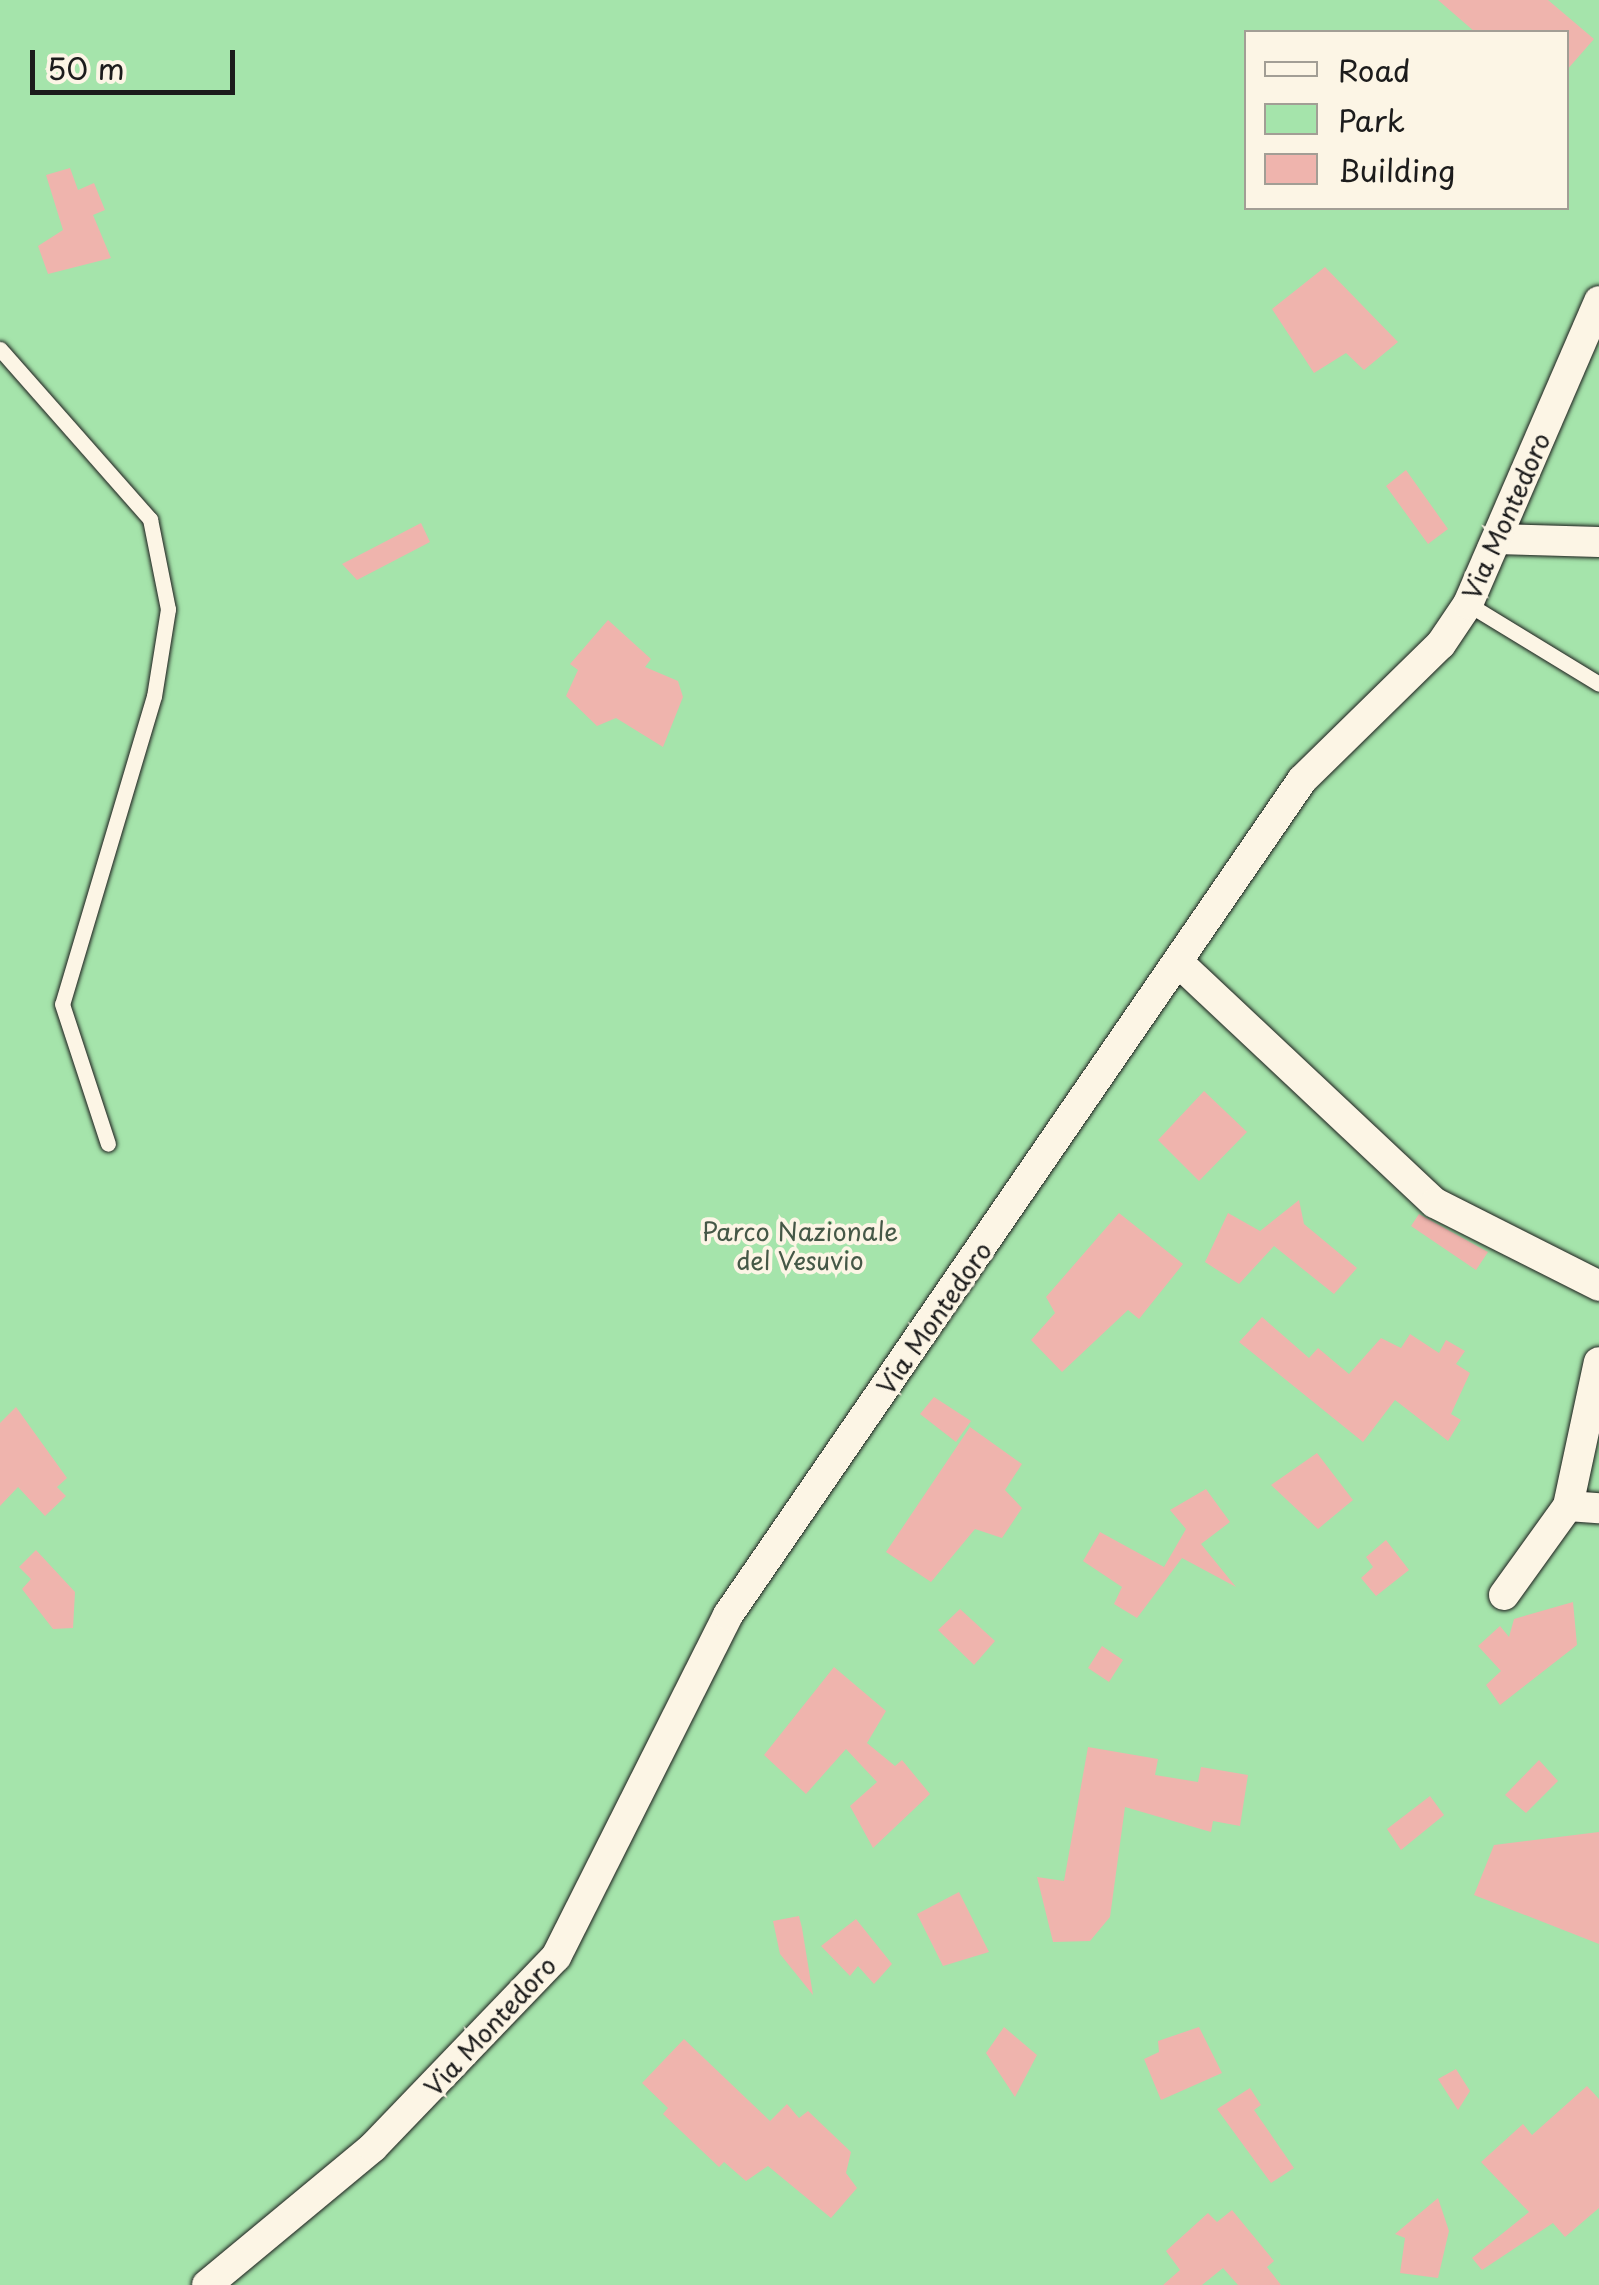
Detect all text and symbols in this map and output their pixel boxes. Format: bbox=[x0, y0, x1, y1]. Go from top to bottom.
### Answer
scale bar bbox=[35, 30, 240, 92]
legend bbox=[1244, 30, 1569, 210]
text: 50 m bbox=[47, 45, 125, 90]
text: Road bbox=[1338, 47, 1411, 92]
text: Park bbox=[1338, 97, 1405, 142]
text: Building bbox=[1338, 147, 1455, 192]
street label: Via Montedoro bbox=[1456, 428, 1556, 604]
park label: Parco Nazionale del Vesuvio bbox=[701, 1217, 899, 1276]
street label: Via Montedoro bbox=[871, 1236, 997, 1400]
street label: Via Montedoro bbox=[418, 1951, 562, 2101]

